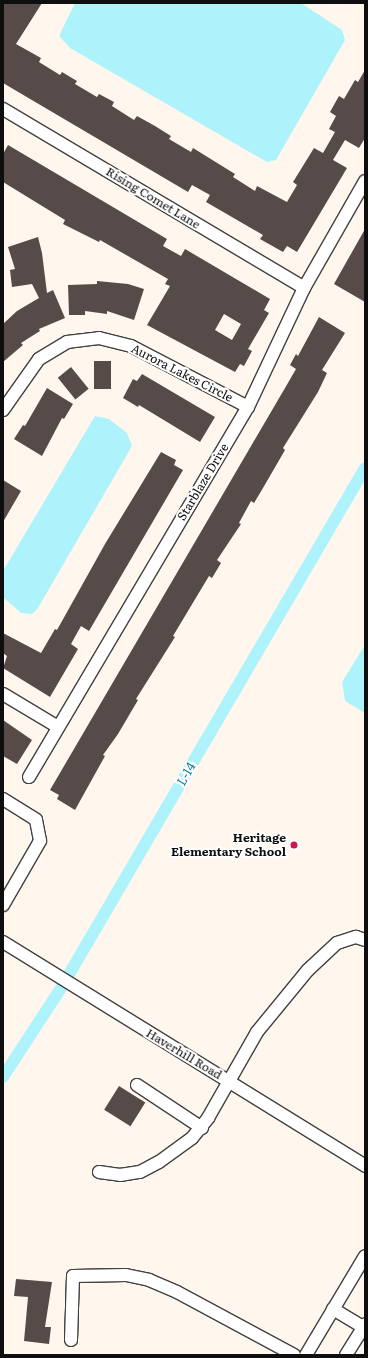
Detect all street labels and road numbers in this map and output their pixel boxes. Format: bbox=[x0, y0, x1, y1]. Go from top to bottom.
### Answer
street label: Rising Comet Lane bbox=[103, 164, 203, 232]
street label: Aurora Lakes Circle bbox=[129, 341, 235, 405]
street label: Starblaze Drive bbox=[174, 441, 232, 523]
street label: Haverhill Road bbox=[143, 1026, 225, 1082]

